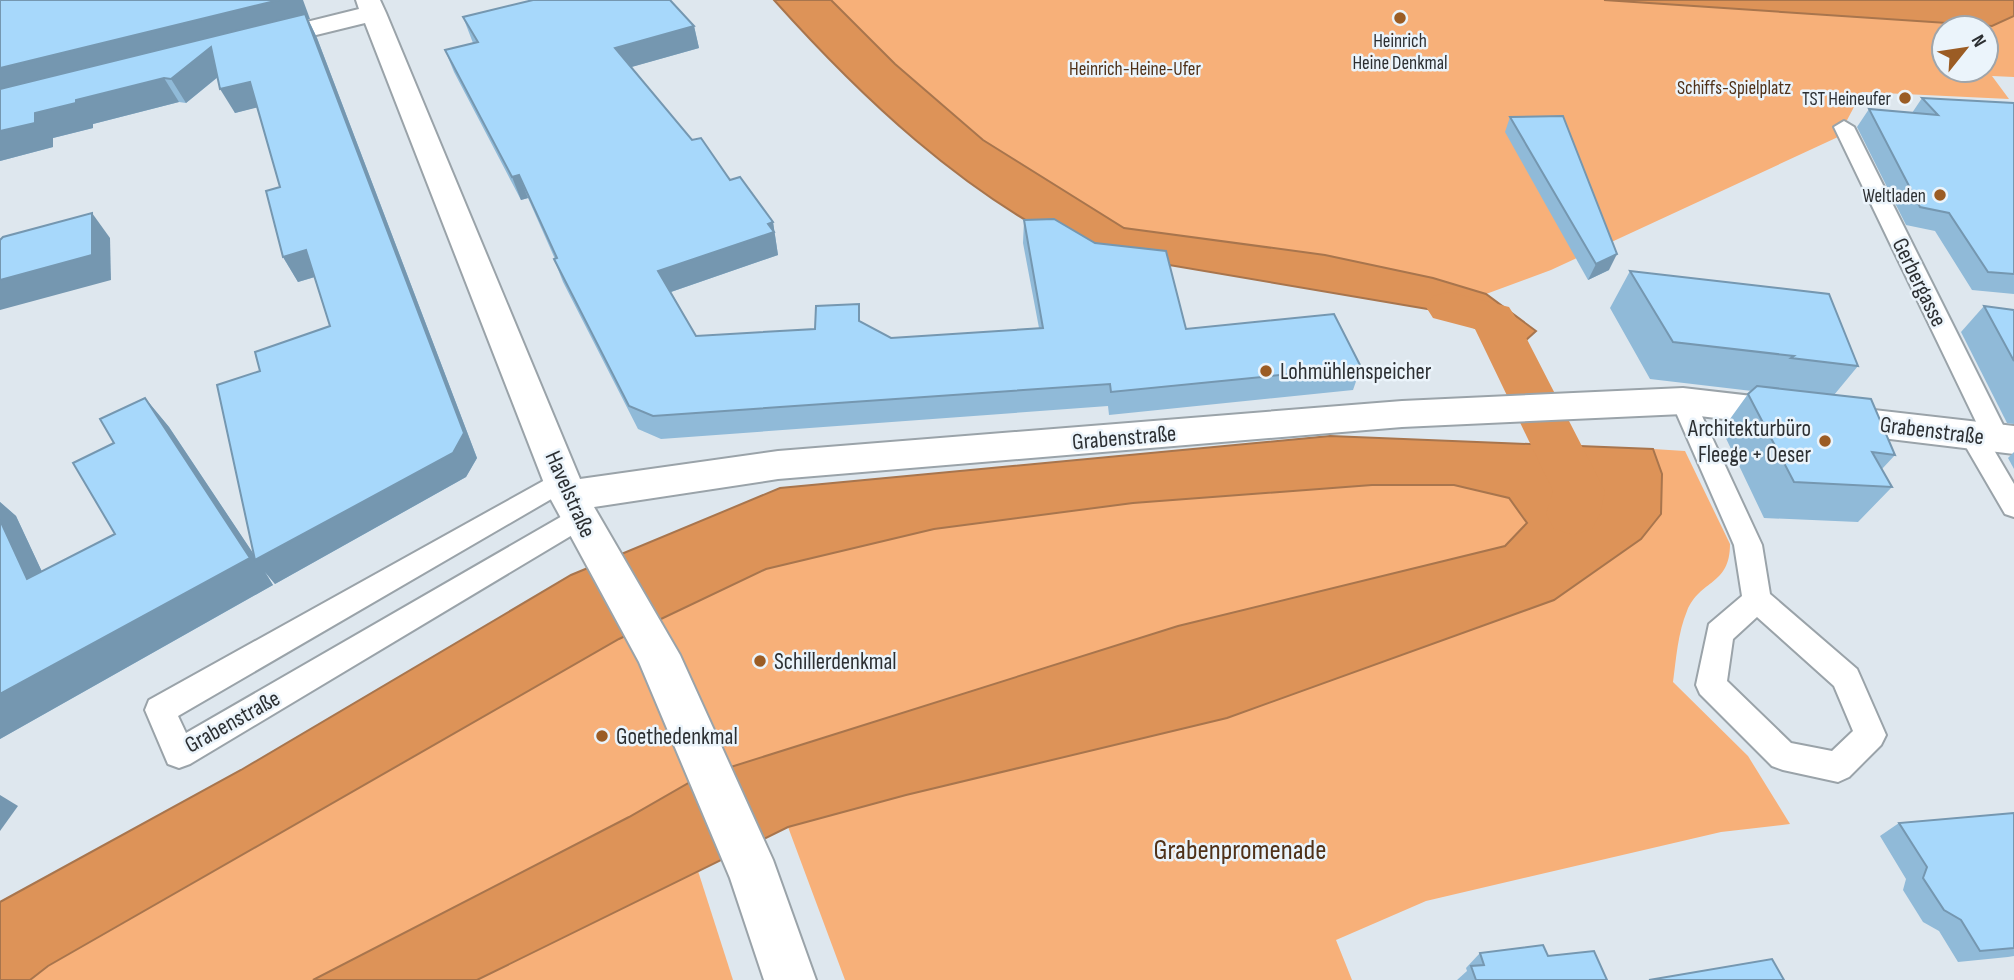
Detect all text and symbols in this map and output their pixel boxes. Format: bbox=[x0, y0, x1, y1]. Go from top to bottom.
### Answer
marker: Heinrich Heine Denkmal bbox=[1392, 10, 1408, 26]
north arrow bbox=[1930, 14, 2000, 84]
place label: Heinrich Heine Denkmal bbox=[1352, 30, 1448, 75]
text: N bbox=[1966, 31, 1991, 51]
park label: Heinrich-Heine-Ufer bbox=[1069, 58, 1201, 81]
park label: Schiffs-Spielplatz bbox=[1677, 77, 1791, 100]
place label: TST Heineufer bbox=[1802, 88, 1892, 111]
marker: TST Heineufer bbox=[1897, 90, 1913, 106]
place label: Weltladen bbox=[1862, 185, 1926, 208]
marker: Weltladen bbox=[1932, 187, 1948, 203]
street label: Gerbergasse bbox=[1886, 233, 1953, 331]
place label: Lohmühlenspeicher bbox=[1280, 358, 1432, 386]
marker: Lohmühlenspeicher bbox=[1258, 363, 1274, 379]
street label: Grabenstraße bbox=[1878, 411, 1985, 451]
place label: Architekturbüro Fleege + Oeser bbox=[1687, 415, 1811, 469]
street label: Grabenstraße bbox=[1071, 419, 1177, 456]
marker: Architekturbüro Fleege + Oeser bbox=[1817, 433, 1833, 449]
street label: Havelstraße bbox=[539, 447, 602, 542]
place label: Schillerdenkmal bbox=[774, 648, 897, 676]
marker: Schillerdenkmal bbox=[752, 653, 768, 669]
street label: Grabenstraße bbox=[180, 684, 285, 759]
place label: Goethedenkmal bbox=[616, 723, 738, 751]
marker: Goethedenkmal bbox=[594, 728, 610, 744]
park label: Grabenpromenade bbox=[1154, 834, 1327, 867]

